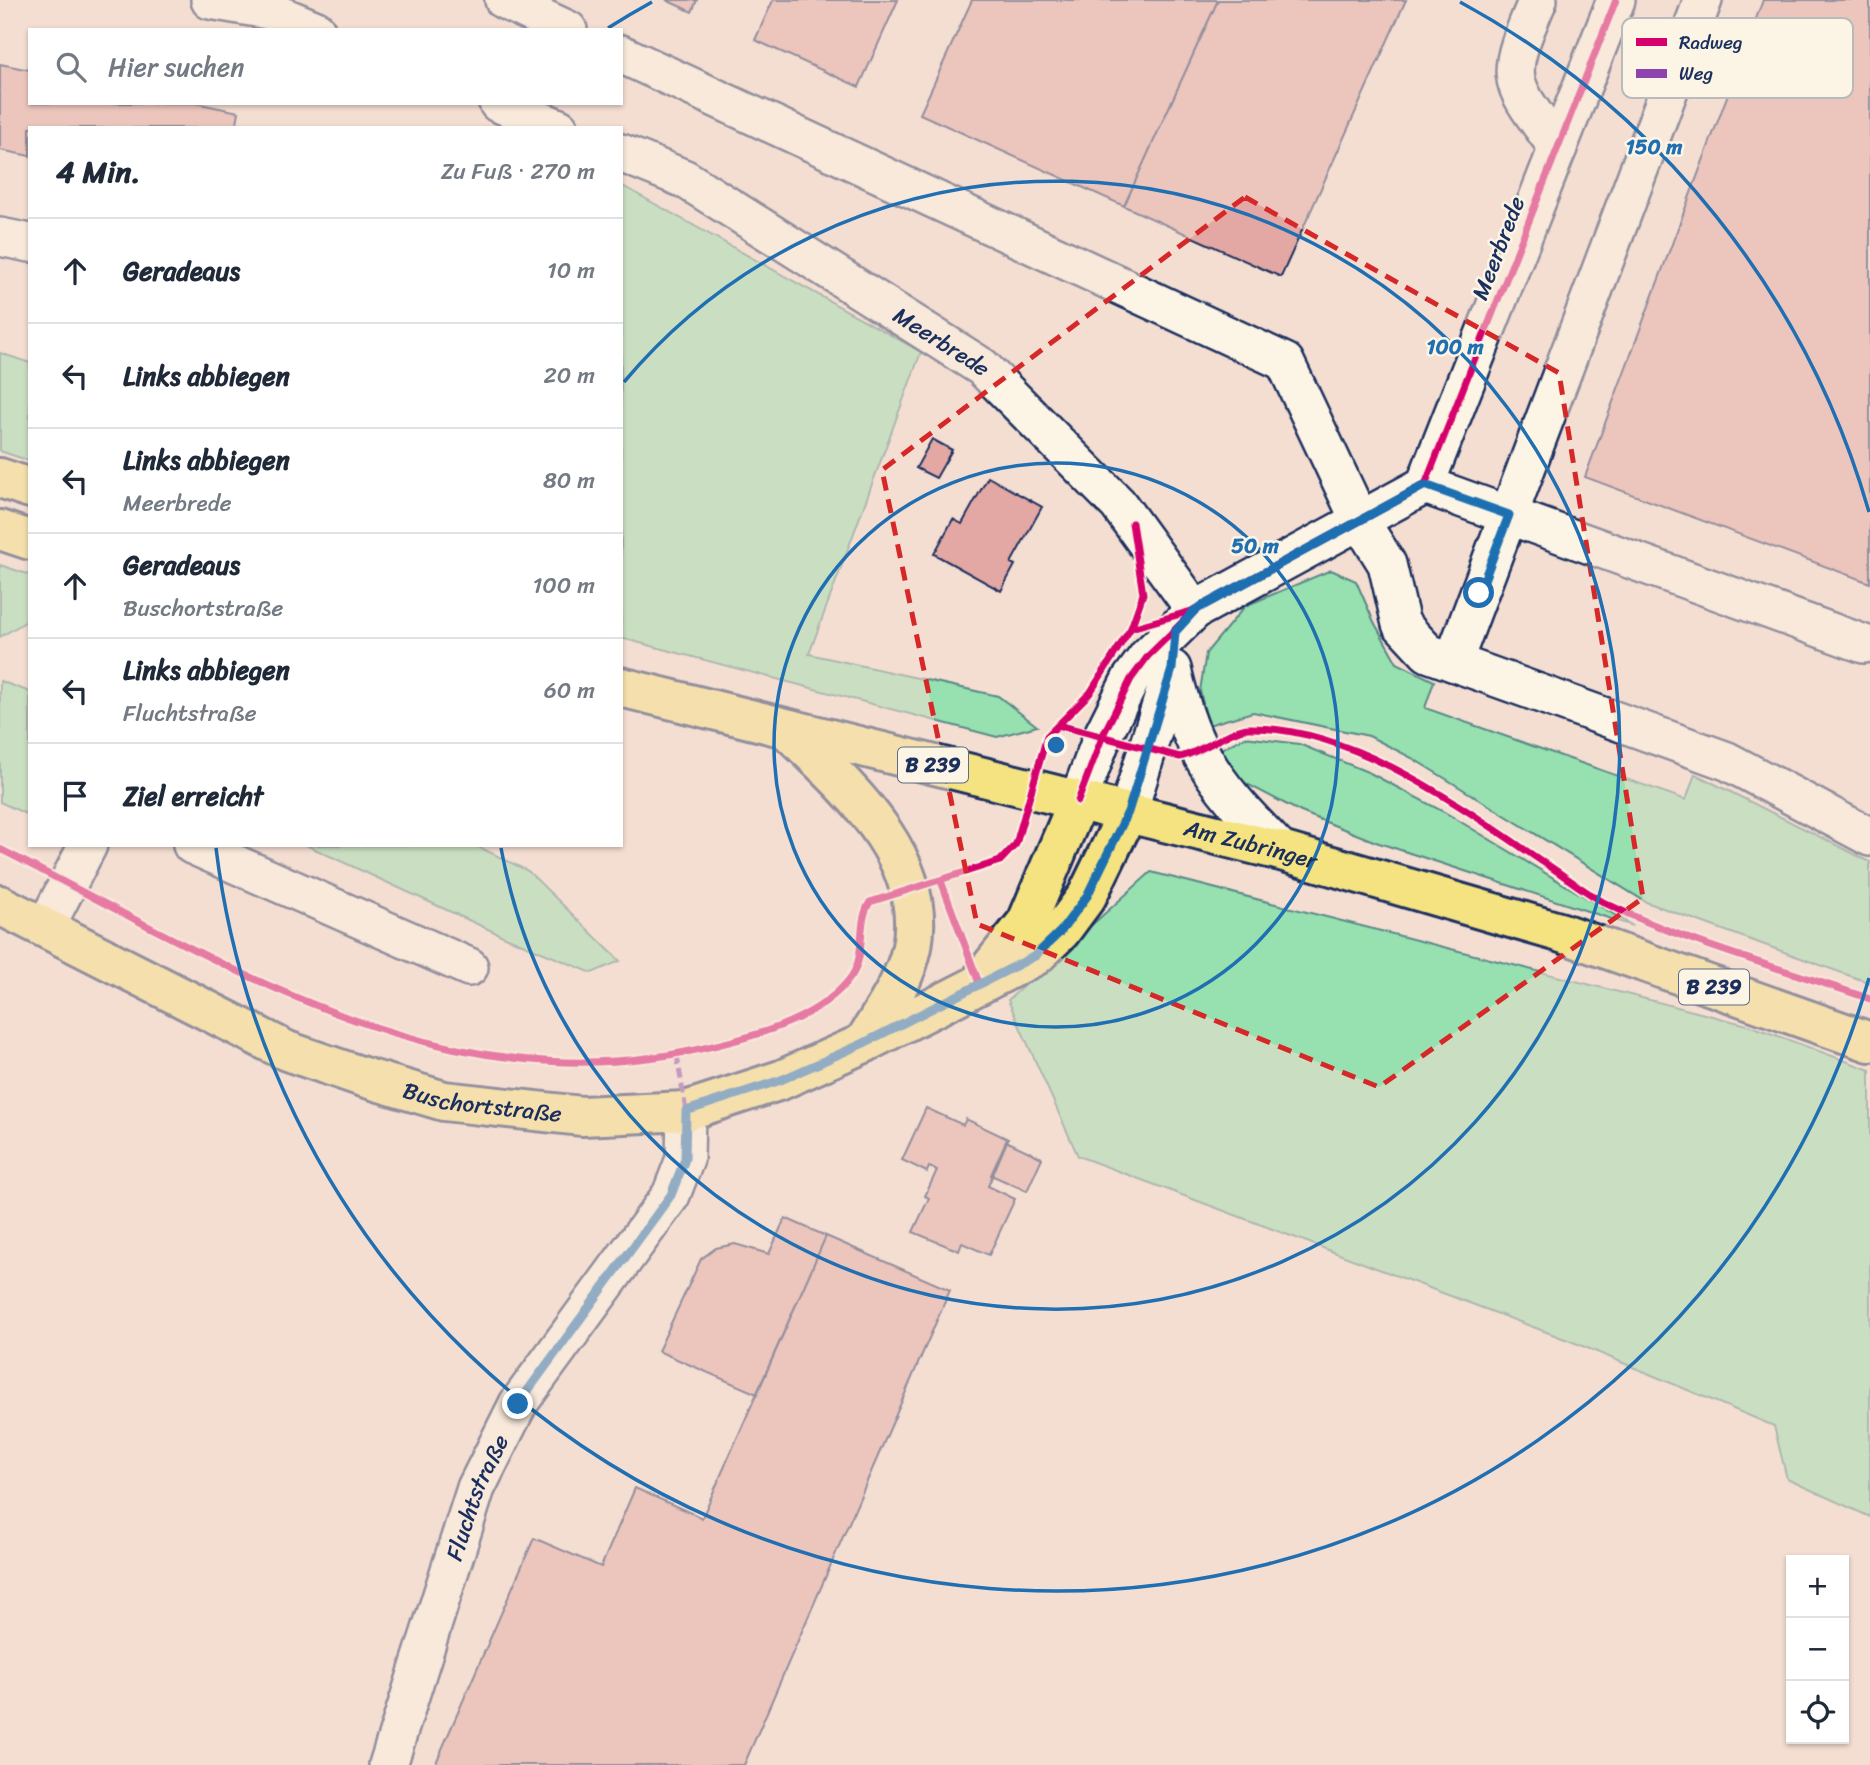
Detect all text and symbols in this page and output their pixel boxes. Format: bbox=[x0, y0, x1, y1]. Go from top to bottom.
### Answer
legend bbox=[1622, 18, 1853, 98]
text: Radweg bbox=[1679, 26, 1743, 59]
search box bbox=[28, 28, 623, 105]
text: Hier suchen bbox=[108, 44, 244, 90]
icon: search bbox=[52, 48, 90, 86]
text: Weg bbox=[1679, 57, 1713, 90]
text: 150 m bbox=[1626, 128, 1683, 166]
text: 4 Min. bbox=[56, 145, 141, 199]
text: Zu Fuß · 270 m bbox=[441, 151, 595, 192]
street label: Meerbrede bbox=[1460, 190, 1537, 306]
text: Geradeaus bbox=[123, 248, 240, 294]
text: 10 m bbox=[547, 250, 595, 291]
icon: ahead bbox=[56, 252, 94, 290]
street label: Meerbrede bbox=[885, 296, 1001, 387]
text: 100 m bbox=[1426, 328, 1484, 366]
text: Links abbiegen bbox=[123, 353, 290, 399]
text: 20 m bbox=[544, 355, 595, 396]
icon: left bbox=[56, 357, 94, 395]
text: Links abbiegen bbox=[123, 437, 290, 483]
text: 80 m bbox=[543, 460, 595, 501]
icon: left bbox=[56, 462, 94, 500]
text: Meerbrede bbox=[123, 483, 232, 524]
text: 50 m bbox=[1231, 527, 1280, 565]
text: Geradeaus bbox=[123, 542, 240, 588]
text: 100 m bbox=[532, 565, 595, 606]
icon: ahead bbox=[56, 567, 94, 605]
route start bbox=[1463, 577, 1494, 608]
text: Buschortstraße bbox=[123, 588, 283, 629]
text: Links abbiegen bbox=[123, 647, 290, 693]
text: 60 m bbox=[544, 670, 595, 711]
icon: left bbox=[56, 672, 94, 710]
text: Fluchtstraße bbox=[123, 693, 257, 734]
centre of rings bbox=[1044, 733, 1068, 757]
road number: B 239 bbox=[898, 748, 968, 782]
text: Ziel erreicht bbox=[123, 773, 263, 819]
icon: arrive bbox=[56, 777, 94, 815]
street label: Am Zubringer bbox=[1179, 807, 1324, 882]
road number: B 239 bbox=[1679, 970, 1749, 1004]
street label: Buschortstraße bbox=[398, 1070, 564, 1135]
route end bbox=[502, 1388, 533, 1419]
street label: Fluchtstraße bbox=[434, 1427, 521, 1566]
map controls bbox=[1786, 1555, 1849, 1744]
button: + bbox=[1786, 1555, 1849, 1618]
button: − bbox=[1786, 1618, 1849, 1681]
button: locate bbox=[1786, 1681, 1849, 1744]

